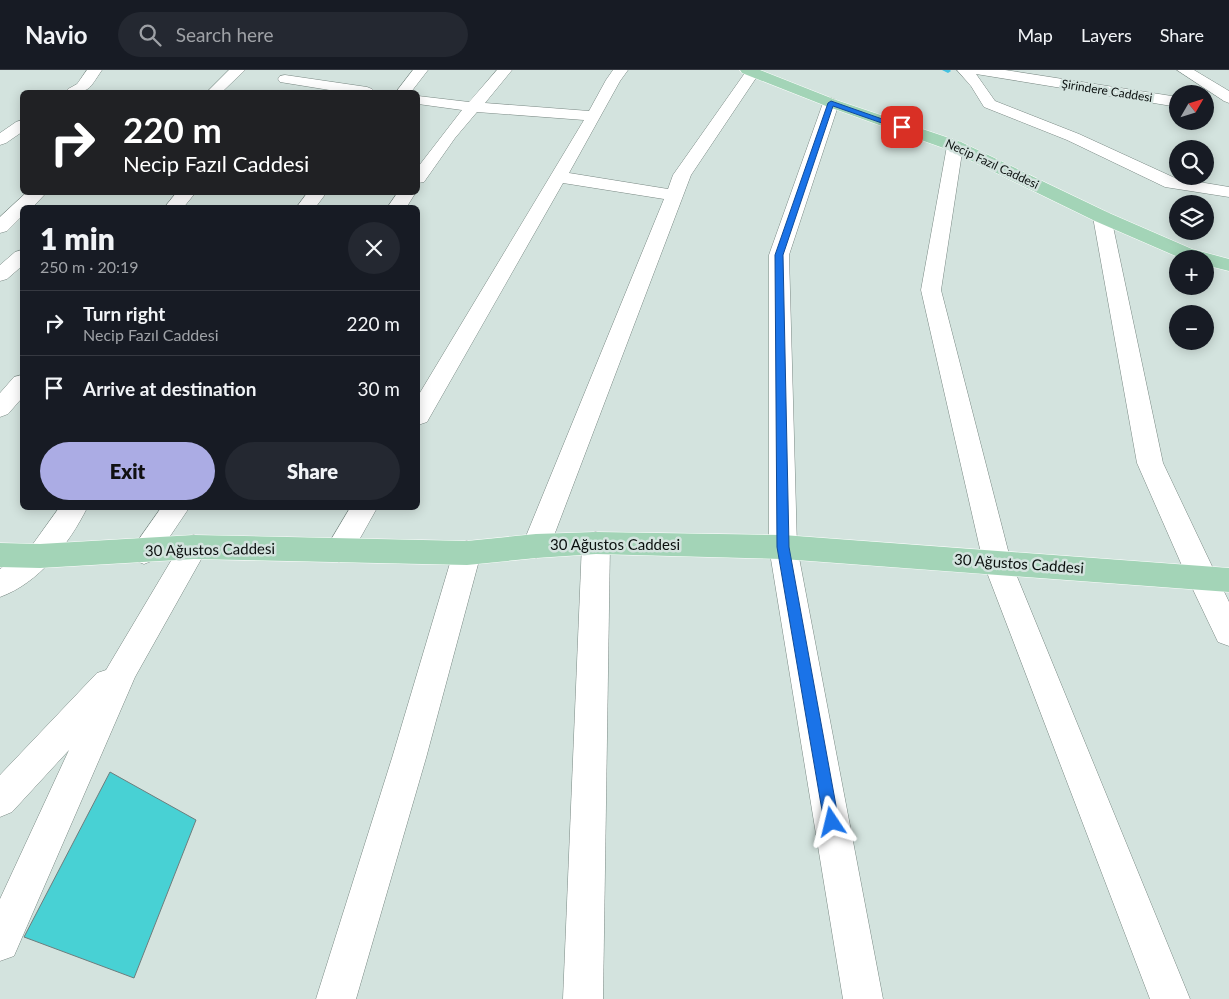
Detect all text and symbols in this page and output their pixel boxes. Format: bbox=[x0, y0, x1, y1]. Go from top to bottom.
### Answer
search box bbox=[118, 12, 468, 57]
text: Navio bbox=[25, 20, 88, 49]
icon: search bbox=[136, 21, 164, 49]
text: Search here bbox=[176, 23, 274, 46]
text: Map bbox=[1017, 24, 1053, 46]
text: Layers bbox=[1081, 24, 1132, 46]
text: Share bbox=[1160, 24, 1204, 46]
street label: Şirindere Caddesi bbox=[1061, 76, 1154, 105]
north arrow bbox=[1169, 85, 1214, 130]
map controls bbox=[1169, 85, 1214, 350]
pin bbox=[881, 106, 923, 148]
text: 220 m bbox=[123, 108, 222, 150]
icon: right bbox=[40, 110, 105, 175]
icon: arrive bbox=[888, 113, 916, 141]
street label: Necip Fazıl Caddesi bbox=[943, 135, 1042, 192]
button: search bbox=[1169, 140, 1214, 185]
text: Necip Fazıl Caddesi bbox=[123, 150, 309, 177]
button: layers bbox=[1169, 195, 1214, 240]
text: 1 min bbox=[40, 220, 115, 256]
button: close bbox=[348, 222, 400, 274]
button: + bbox=[1169, 250, 1214, 295]
text: 250 m · 20:19 bbox=[40, 257, 139, 276]
text: Turn right bbox=[83, 302, 165, 325]
button: − bbox=[1169, 305, 1214, 350]
icon: right bbox=[40, 309, 68, 337]
text: 220 m bbox=[346, 312, 400, 335]
text: Necip Fazıl Caddesi bbox=[83, 325, 219, 344]
icon: arrive bbox=[40, 374, 68, 402]
text: Arrive at destination bbox=[83, 377, 256, 400]
text: 30 m bbox=[357, 377, 400, 400]
button: Exit bbox=[40, 442, 215, 500]
button: Share bbox=[225, 442, 400, 500]
street label: 30 Ağustos Caddesi bbox=[550, 535, 680, 553]
street label: 30 Ağustos Caddesi bbox=[145, 539, 275, 559]
street label: 30 Ağustos Caddesi bbox=[954, 549, 1085, 577]
position arrow bbox=[805, 795, 857, 847]

